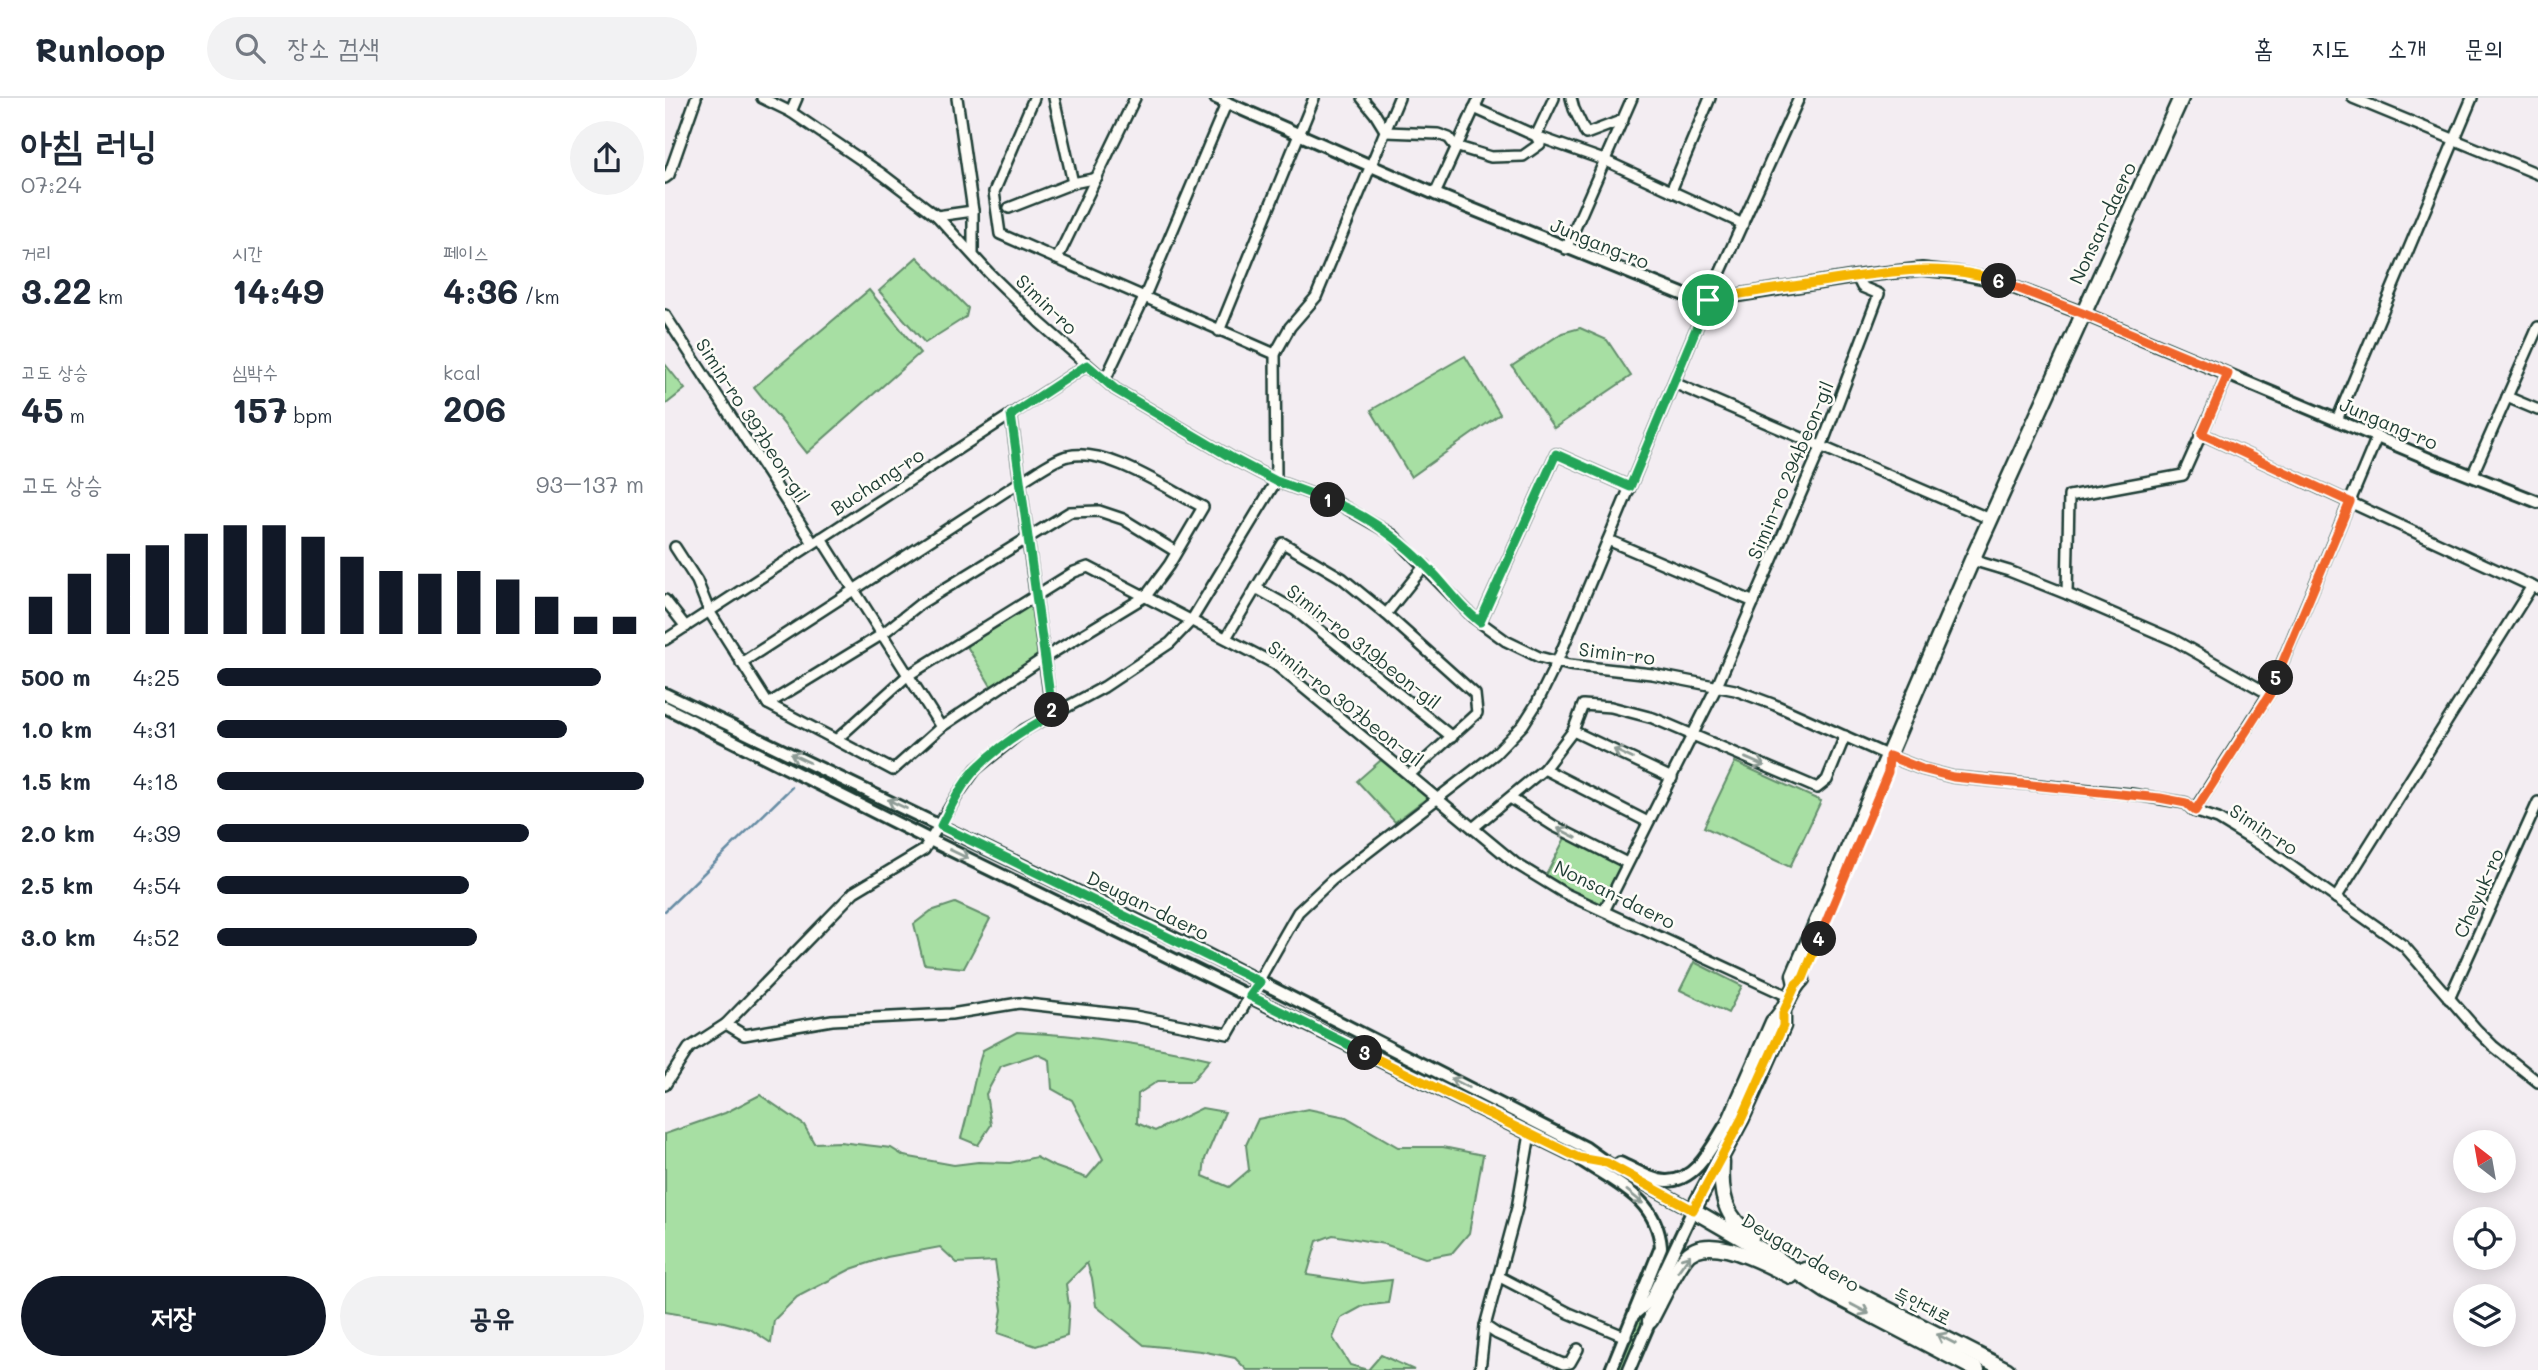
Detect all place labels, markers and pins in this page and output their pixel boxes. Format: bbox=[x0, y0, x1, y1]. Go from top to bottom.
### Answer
pin: 6 bbox=[1981, 264, 2017, 298]
pin bbox=[1678, 270, 1738, 330]
pin: 1 bbox=[1311, 482, 1345, 518]
pin: 5 bbox=[2259, 660, 2293, 696]
pin: 2 bbox=[1035, 692, 1069, 728]
pin: 4 bbox=[1801, 922, 1837, 956]
pin: 3 bbox=[1347, 1035, 1383, 1070]

